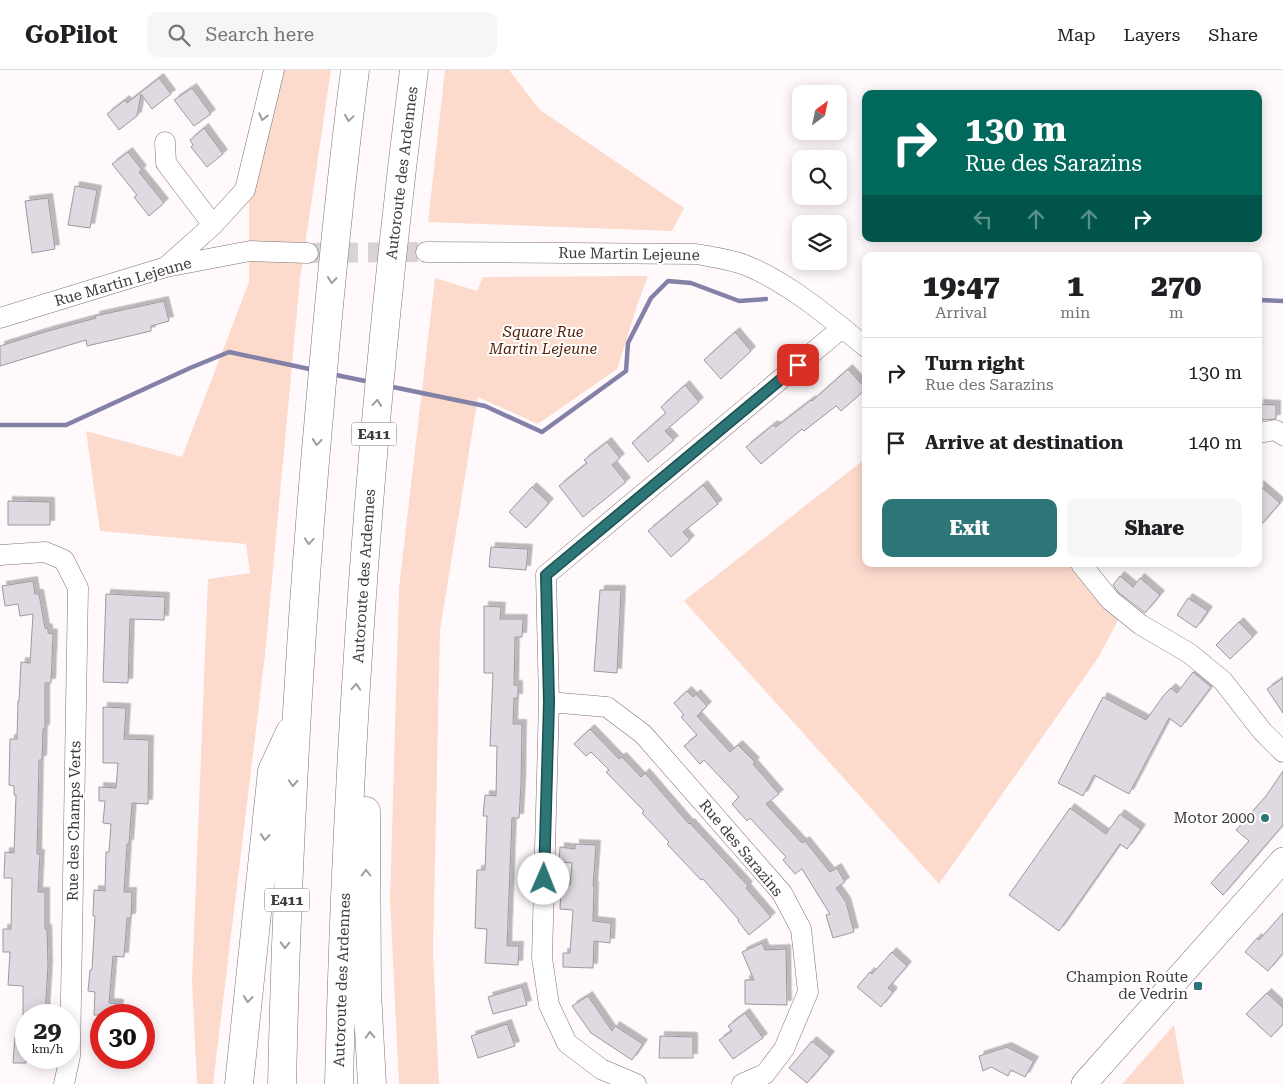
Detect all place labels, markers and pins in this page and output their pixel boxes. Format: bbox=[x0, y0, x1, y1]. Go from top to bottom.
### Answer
pin bbox=[777, 344, 819, 386]
place label: Motor 2000 bbox=[1173, 809, 1255, 827]
marker: Motor 2000 bbox=[1259, 812, 1271, 824]
place label: Champion Route de Vedrin bbox=[1066, 968, 1188, 1003]
marker: Champion Route de Vedrin bbox=[1192, 980, 1204, 992]

